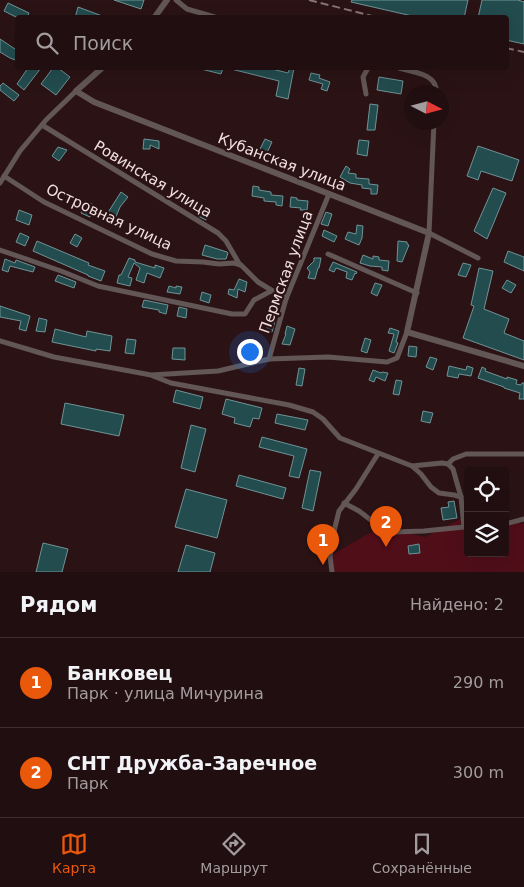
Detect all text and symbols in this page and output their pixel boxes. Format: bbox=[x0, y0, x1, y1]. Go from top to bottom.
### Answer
search box bbox=[15, 15, 509, 70]
icon: search bbox=[33, 29, 61, 57]
text: Поиск bbox=[73, 32, 133, 54]
north arrow bbox=[404, 85, 449, 130]
street label: Кубанская улица bbox=[215, 129, 349, 195]
street label: Ровинская улица bbox=[91, 137, 215, 221]
street label: Островная улица bbox=[43, 180, 175, 254]
street label: Пермская улица bbox=[255, 208, 317, 336]
your location bbox=[237, 339, 263, 365]
map controls bbox=[464, 467, 509, 557]
button: locate bbox=[464, 467, 509, 512]
pin: 2 bbox=[370, 506, 402, 547]
button: layers bbox=[464, 512, 509, 557]
pin: 1 bbox=[307, 524, 339, 565]
text: Рядом bbox=[20, 593, 97, 617]
text: Найдено: 2 bbox=[410, 595, 504, 614]
text: Банковец bbox=[67, 662, 172, 684]
text: 1 bbox=[30, 673, 42, 692]
text: 290 m bbox=[453, 673, 504, 692]
text: Парк · улица Мичурина bbox=[67, 684, 264, 703]
text: СНТ Дружба-Заречное bbox=[67, 752, 317, 774]
text: 2 bbox=[30, 763, 42, 782]
text: 300 m bbox=[453, 763, 504, 782]
text: Парк bbox=[67, 774, 109, 793]
tab: Карта bbox=[52, 830, 96, 876]
tab: Маршрут bbox=[200, 830, 268, 876]
tab: Сохранённые bbox=[372, 830, 472, 876]

